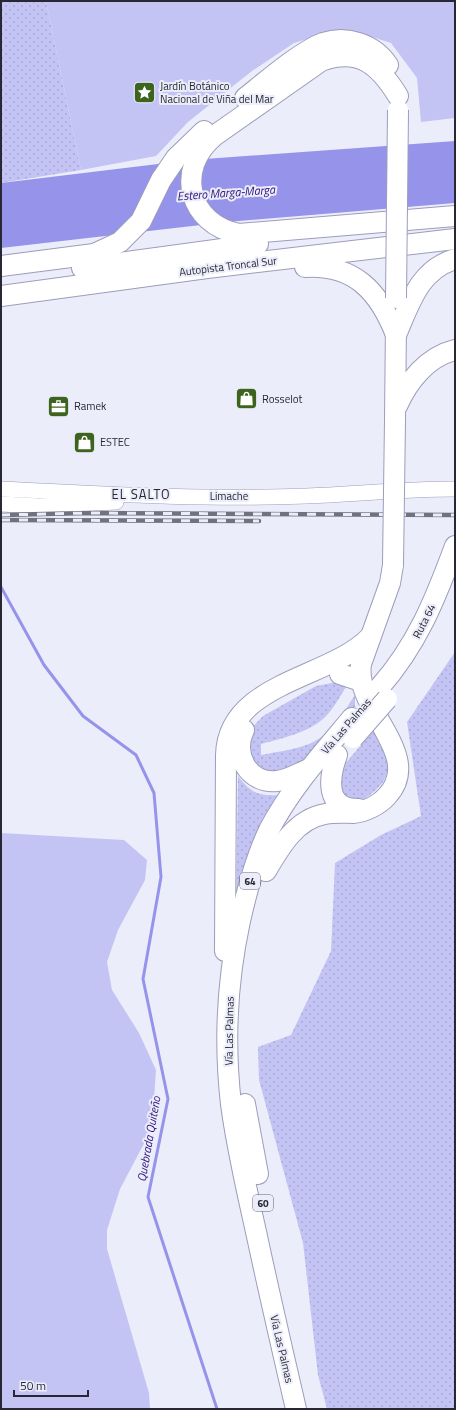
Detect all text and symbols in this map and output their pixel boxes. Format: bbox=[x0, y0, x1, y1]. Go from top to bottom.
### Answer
place label: Jardín Botánico Nacional de Viña del Mar bbox=[160, 78, 274, 107]
place icon: Jardín Botánico Nacional de Viña del Mar bbox=[132, 79, 158, 105]
water label: Estero Marga-Marga bbox=[176, 180, 277, 205]
street label: Autopista Troncal Sur bbox=[178, 252, 278, 280]
shop icon: Rosselot bbox=[233, 386, 259, 412]
place label: Rosselot bbox=[262, 391, 303, 407]
office icon: Ramek bbox=[46, 393, 72, 419]
place label: Ramek bbox=[74, 398, 107, 414]
shop icon: ESTEC bbox=[71, 429, 97, 455]
place label: ESTEC bbox=[100, 434, 130, 450]
district label: EL SALTO bbox=[111, 484, 171, 504]
street label: Limache bbox=[210, 488, 249, 504]
street label: Ruta 64 bbox=[409, 601, 439, 641]
street label: Vía Las Palmas bbox=[317, 695, 375, 757]
road number: 64 bbox=[240, 873, 260, 889]
street label: Vía Las Palmas bbox=[220, 996, 238, 1066]
water label: Quebrada Quiteño bbox=[132, 1094, 166, 1183]
road number: 60 bbox=[253, 1195, 273, 1211]
street label: Vía Las Palmas bbox=[266, 1313, 298, 1385]
scale bar bbox=[14, 1372, 88, 1398]
text: 50 m bbox=[20, 1376, 46, 1395]

